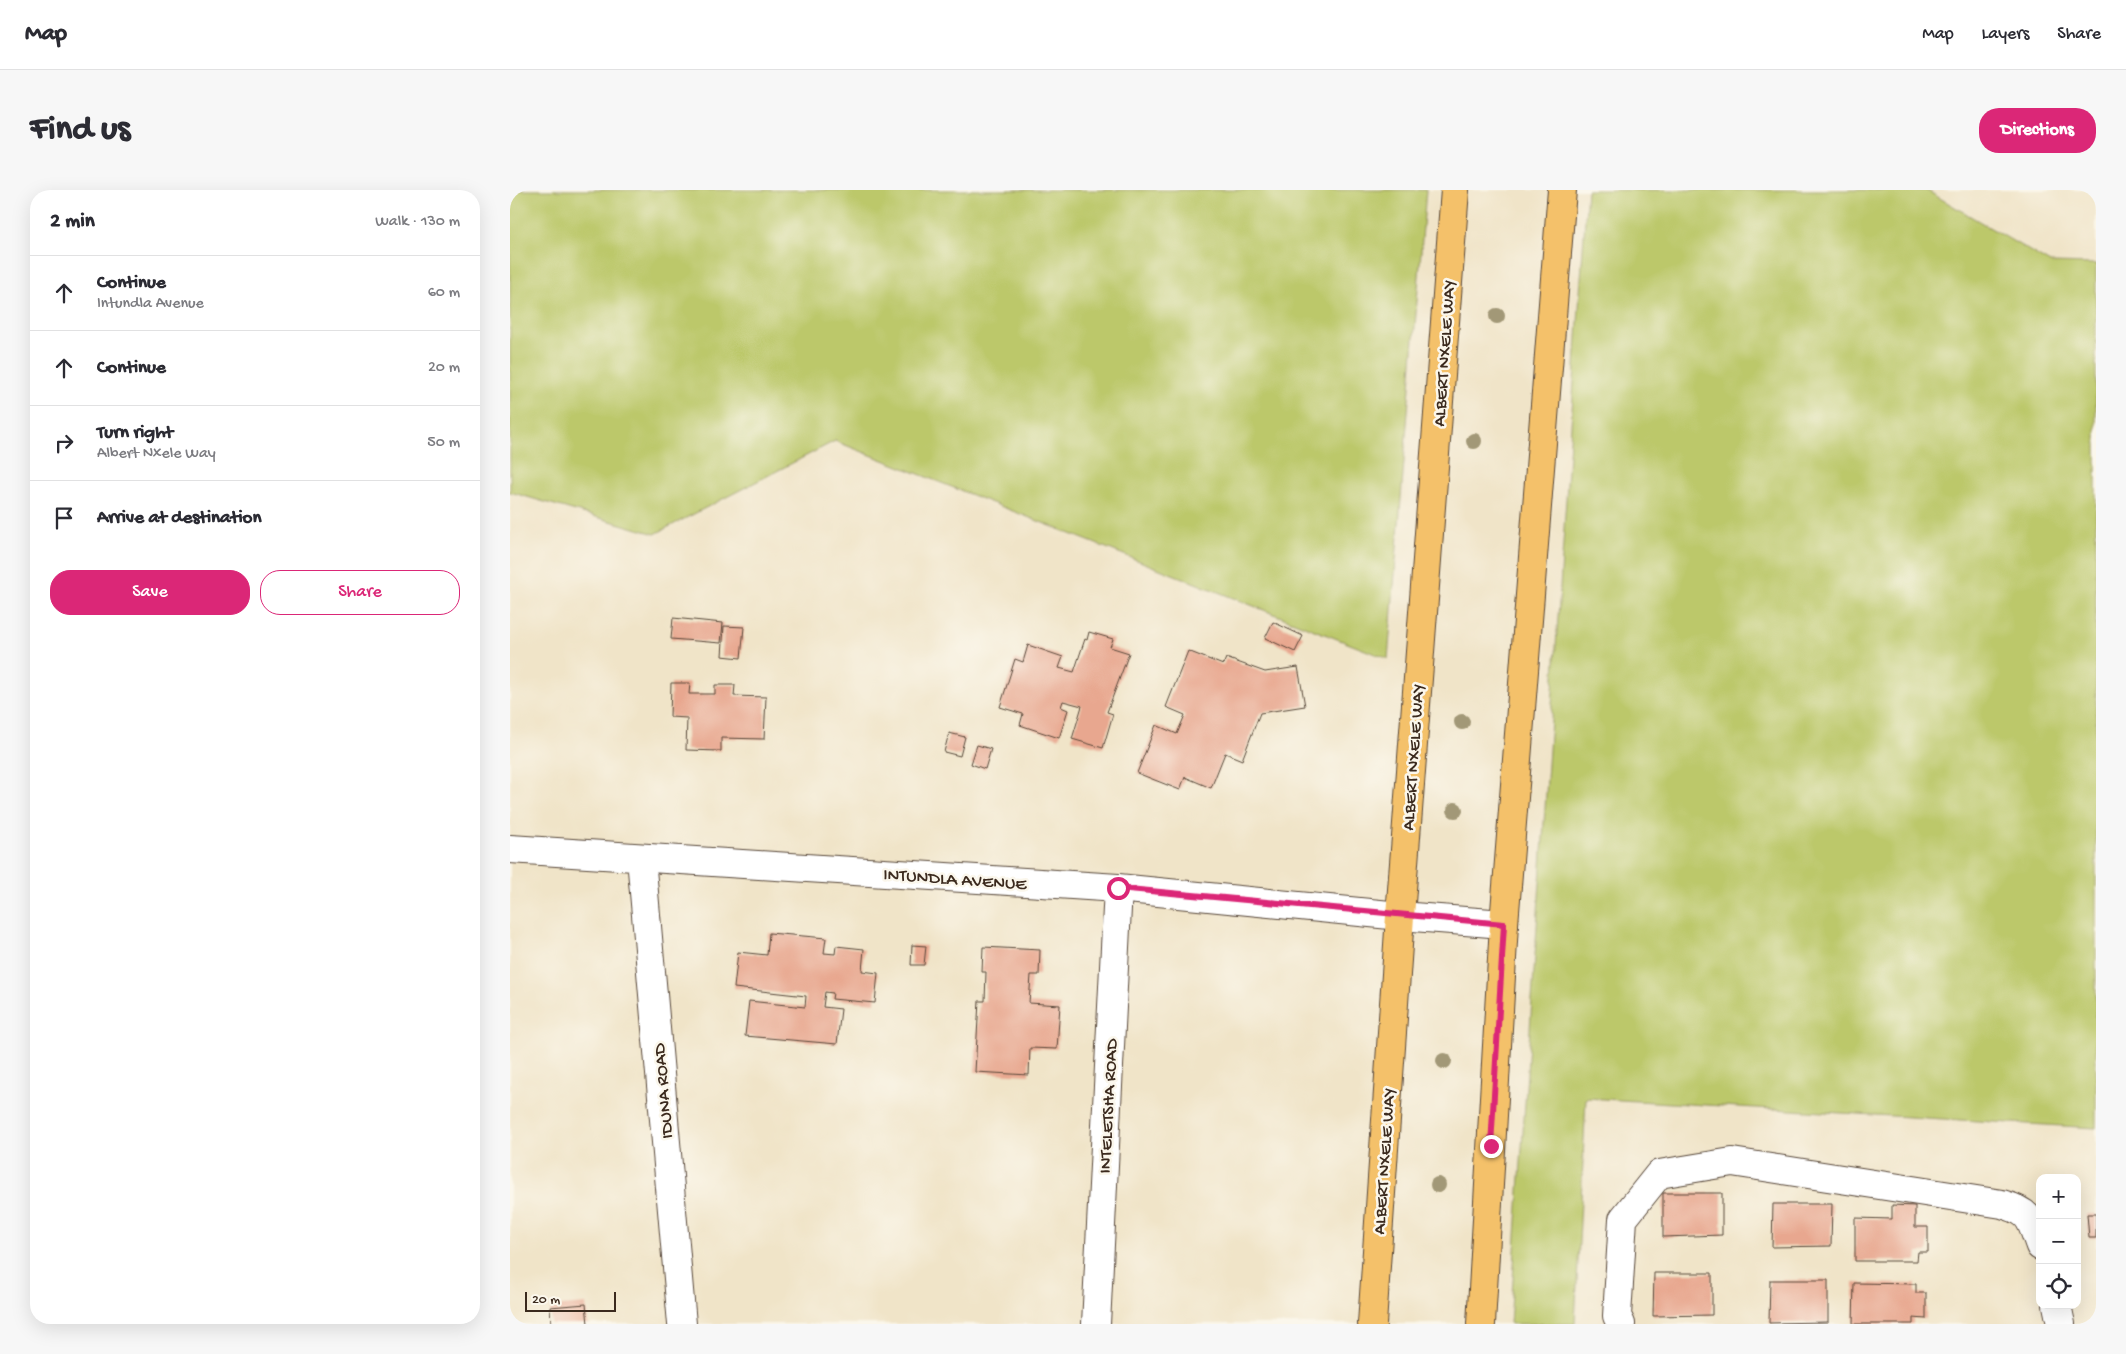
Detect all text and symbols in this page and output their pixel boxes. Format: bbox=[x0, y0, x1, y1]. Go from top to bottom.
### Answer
text: Map bbox=[25, 20, 67, 49]
text: Map bbox=[1922, 24, 1954, 45]
text: Layers bbox=[1982, 24, 2029, 45]
text: Share bbox=[2057, 24, 2101, 45]
button: Directions bbox=[1979, 108, 2096, 153]
text: Find us bbox=[30, 110, 130, 151]
text: 2 min bbox=[50, 210, 95, 235]
text: Walk · 130 m bbox=[375, 213, 460, 232]
text: Continue bbox=[97, 272, 166, 295]
icon: ahead bbox=[50, 279, 78, 307]
street label: ALBERT NXELE WAY bbox=[1430, 279, 1461, 427]
text: 60 m bbox=[428, 284, 460, 303]
text: Intundla Avenue bbox=[97, 295, 204, 314]
icon: ahead bbox=[50, 354, 78, 382]
text: Continue bbox=[97, 357, 166, 380]
text: 20 m bbox=[428, 359, 460, 378]
text: Turn right bbox=[97, 422, 173, 445]
icon: right bbox=[50, 429, 78, 457]
text: 50 m bbox=[427, 434, 460, 453]
text: Albert Nxele Way bbox=[97, 445, 216, 464]
icon: arrive bbox=[50, 504, 78, 532]
text: Arrive at destination bbox=[97, 507, 261, 530]
button: Save bbox=[50, 570, 250, 615]
button: Share bbox=[260, 570, 460, 615]
street label: ALBERT NXELE WAY bbox=[1399, 683, 1430, 831]
street label: INTUNDLA AVENUE bbox=[882, 865, 1028, 896]
route start bbox=[1107, 877, 1130, 900]
street label: INTELETSHA ROAD bbox=[1095, 1038, 1124, 1174]
street label: IDUNA ROAD bbox=[650, 1042, 679, 1139]
street label: ALBERT NXELE WAY bbox=[1370, 1087, 1401, 1235]
route end bbox=[1480, 1135, 1503, 1158]
map controls bbox=[2036, 1174, 2081, 1309]
button: + bbox=[2036, 1174, 2081, 1219]
button: − bbox=[2036, 1219, 2081, 1264]
button: locate bbox=[2036, 1264, 2081, 1309]
scale bar bbox=[525, 1289, 616, 1312]
text: 20 m bbox=[532, 1292, 560, 1309]

